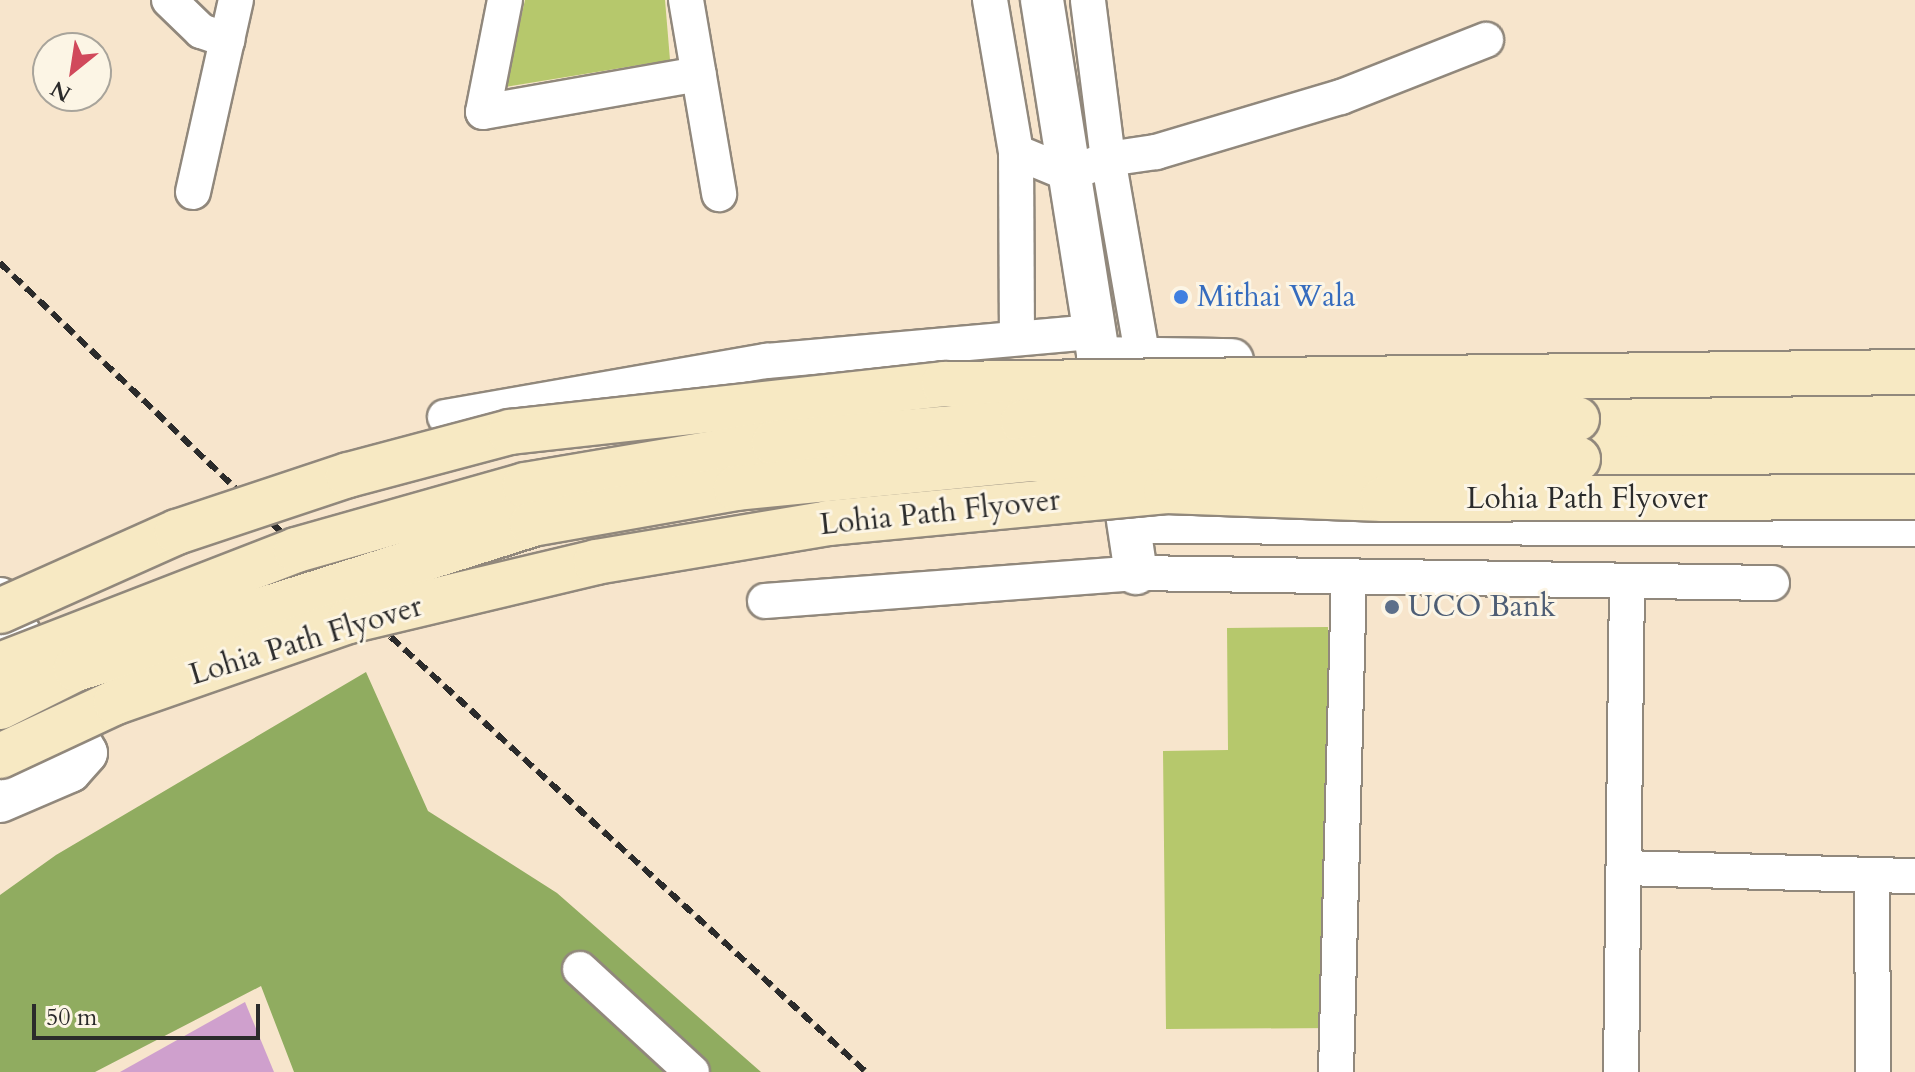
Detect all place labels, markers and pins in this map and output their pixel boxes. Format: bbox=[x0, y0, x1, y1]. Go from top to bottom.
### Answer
place label: Mithai Wala bbox=[1197, 279, 1356, 315]
marker: Mithai Wala bbox=[1172, 288, 1190, 306]
place label: UCO Bank bbox=[1408, 589, 1556, 625]
marker: UCO Bank bbox=[1383, 598, 1401, 616]

